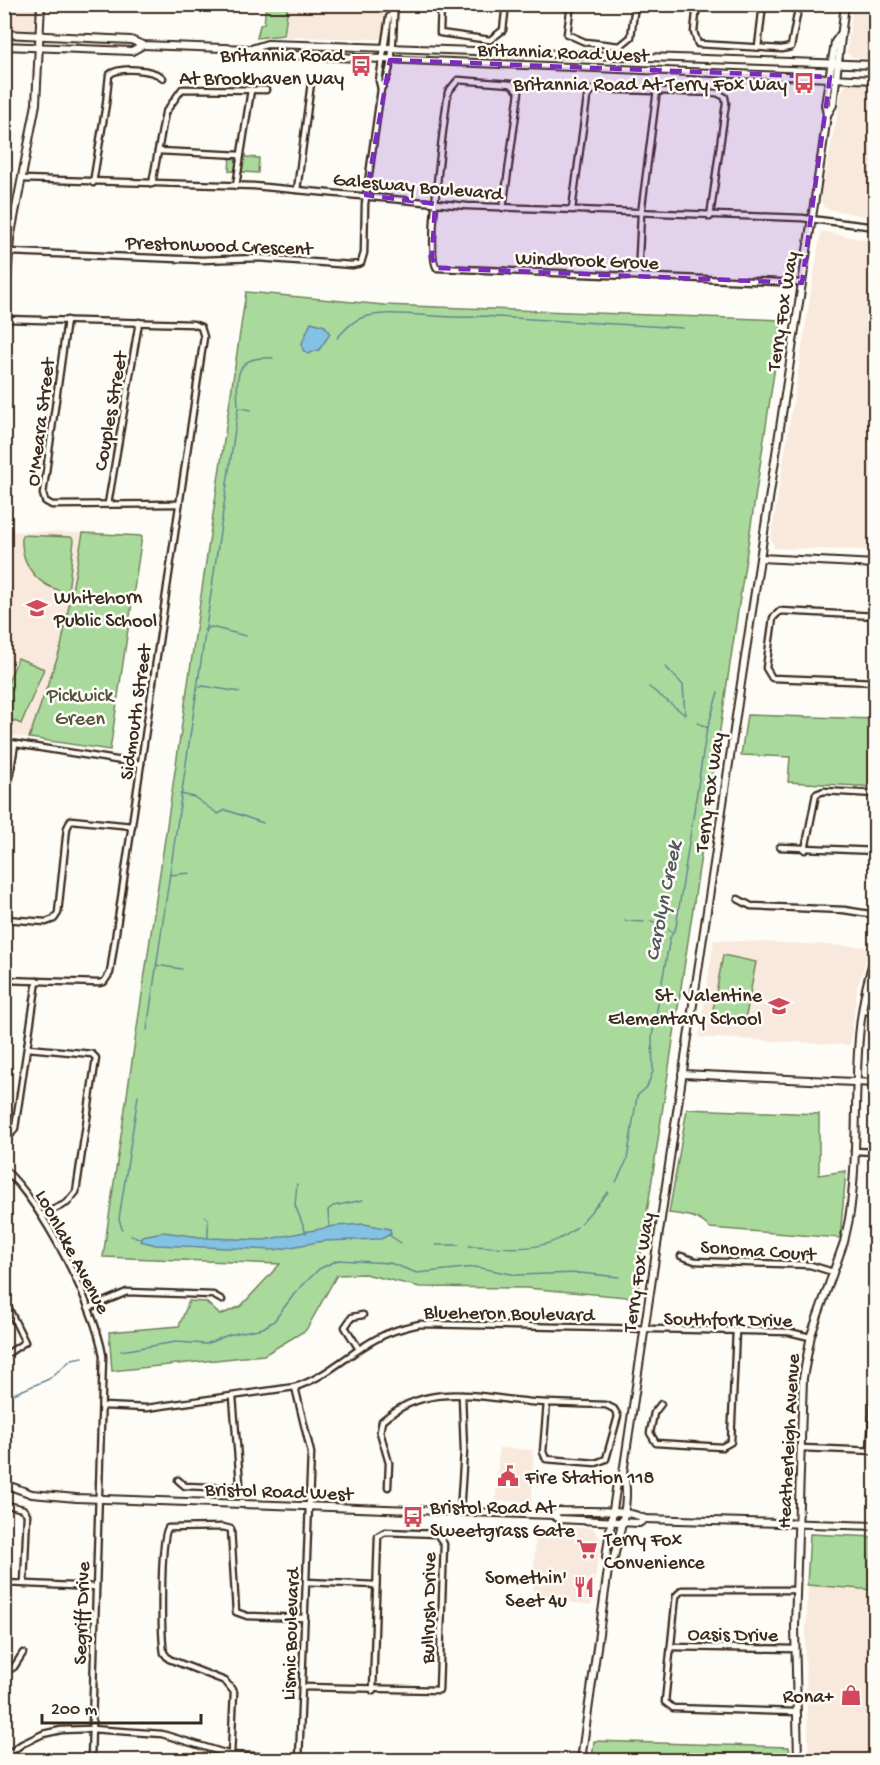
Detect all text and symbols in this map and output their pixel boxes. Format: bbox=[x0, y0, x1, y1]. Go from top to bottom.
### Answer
street label: Britannia Road West bbox=[476, 40, 651, 69]
place label: Britannia Road At Brookhaven Way bbox=[179, 46, 346, 92]
bus stop icon: Britannia Road At Brookhaven Way bbox=[349, 54, 373, 78]
bus stop icon: Britannia Road At Terry Fox Way bbox=[792, 71, 816, 95]
place label: Britannia Road At Terry Fox Way bbox=[512, 75, 787, 98]
street label: Galesway Boulevard bbox=[332, 170, 506, 208]
street label: Prestonwood Crescent bbox=[124, 233, 315, 262]
street label: Windbrook Grove bbox=[515, 248, 660, 277]
street label: Terry Fox Way bbox=[764, 250, 805, 374]
street label: Couples Street bbox=[91, 348, 135, 473]
street label: O'Meara Street bbox=[23, 355, 62, 488]
place label: Whitehorn Public School bbox=[53, 588, 157, 634]
school or university icon: Whitehorn Public School bbox=[25, 596, 49, 620]
street label: Sidmouth Street bbox=[117, 642, 159, 782]
park label: Pickwick Green bbox=[46, 686, 115, 732]
street label: Terry Fox Way bbox=[692, 731, 731, 855]
water label: Carolyn Creek bbox=[642, 837, 690, 964]
place label: St. Valentine Elementary School bbox=[608, 986, 763, 1032]
school or university icon: St. Valentine Elementary School bbox=[767, 994, 791, 1018]
street label: Loonlake Avenue bbox=[29, 1187, 114, 1319]
street label: Terry Fox Way bbox=[620, 1211, 661, 1335]
street label: Sonoma Court bbox=[699, 1237, 818, 1268]
street label: Blueheron Boulevard bbox=[422, 1302, 597, 1329]
street label: Southfork Drive bbox=[663, 1309, 793, 1334]
street label: Heatherleigh Avenue bbox=[774, 1352, 807, 1529]
public building icon: Fire Station 118 bbox=[496, 1464, 520, 1488]
place label: Fire Station 118 bbox=[524, 1468, 655, 1491]
street label: Bristol Road West bbox=[204, 1479, 355, 1508]
place label: Bristol Road At Sweetgrass Gate bbox=[429, 1498, 575, 1544]
bus stop icon: Bristol Road At Sweetgrass Gate bbox=[401, 1505, 425, 1529]
place label: Terry Fox Convenience bbox=[603, 1530, 705, 1576]
supermarket icon: Terry Fox Convenience bbox=[575, 1537, 599, 1561]
street label: Bullrush Drive bbox=[418, 1552, 443, 1665]
street label: Segriff Drive bbox=[70, 1561, 97, 1665]
street label: Lismic Boulevard bbox=[279, 1565, 306, 1701]
place label: Somethin' Seet 4u bbox=[485, 1568, 568, 1614]
restaurant icon: Somethin' Seet 4u bbox=[572, 1575, 596, 1599]
street label: Oasis Drive bbox=[687, 1624, 779, 1649]
shop icon: Rona+ bbox=[839, 1683, 863, 1707]
scale bar bbox=[42, 1687, 201, 1725]
place label: Rona+ bbox=[783, 1687, 834, 1710]
text: 200 m bbox=[51, 1700, 98, 1721]

